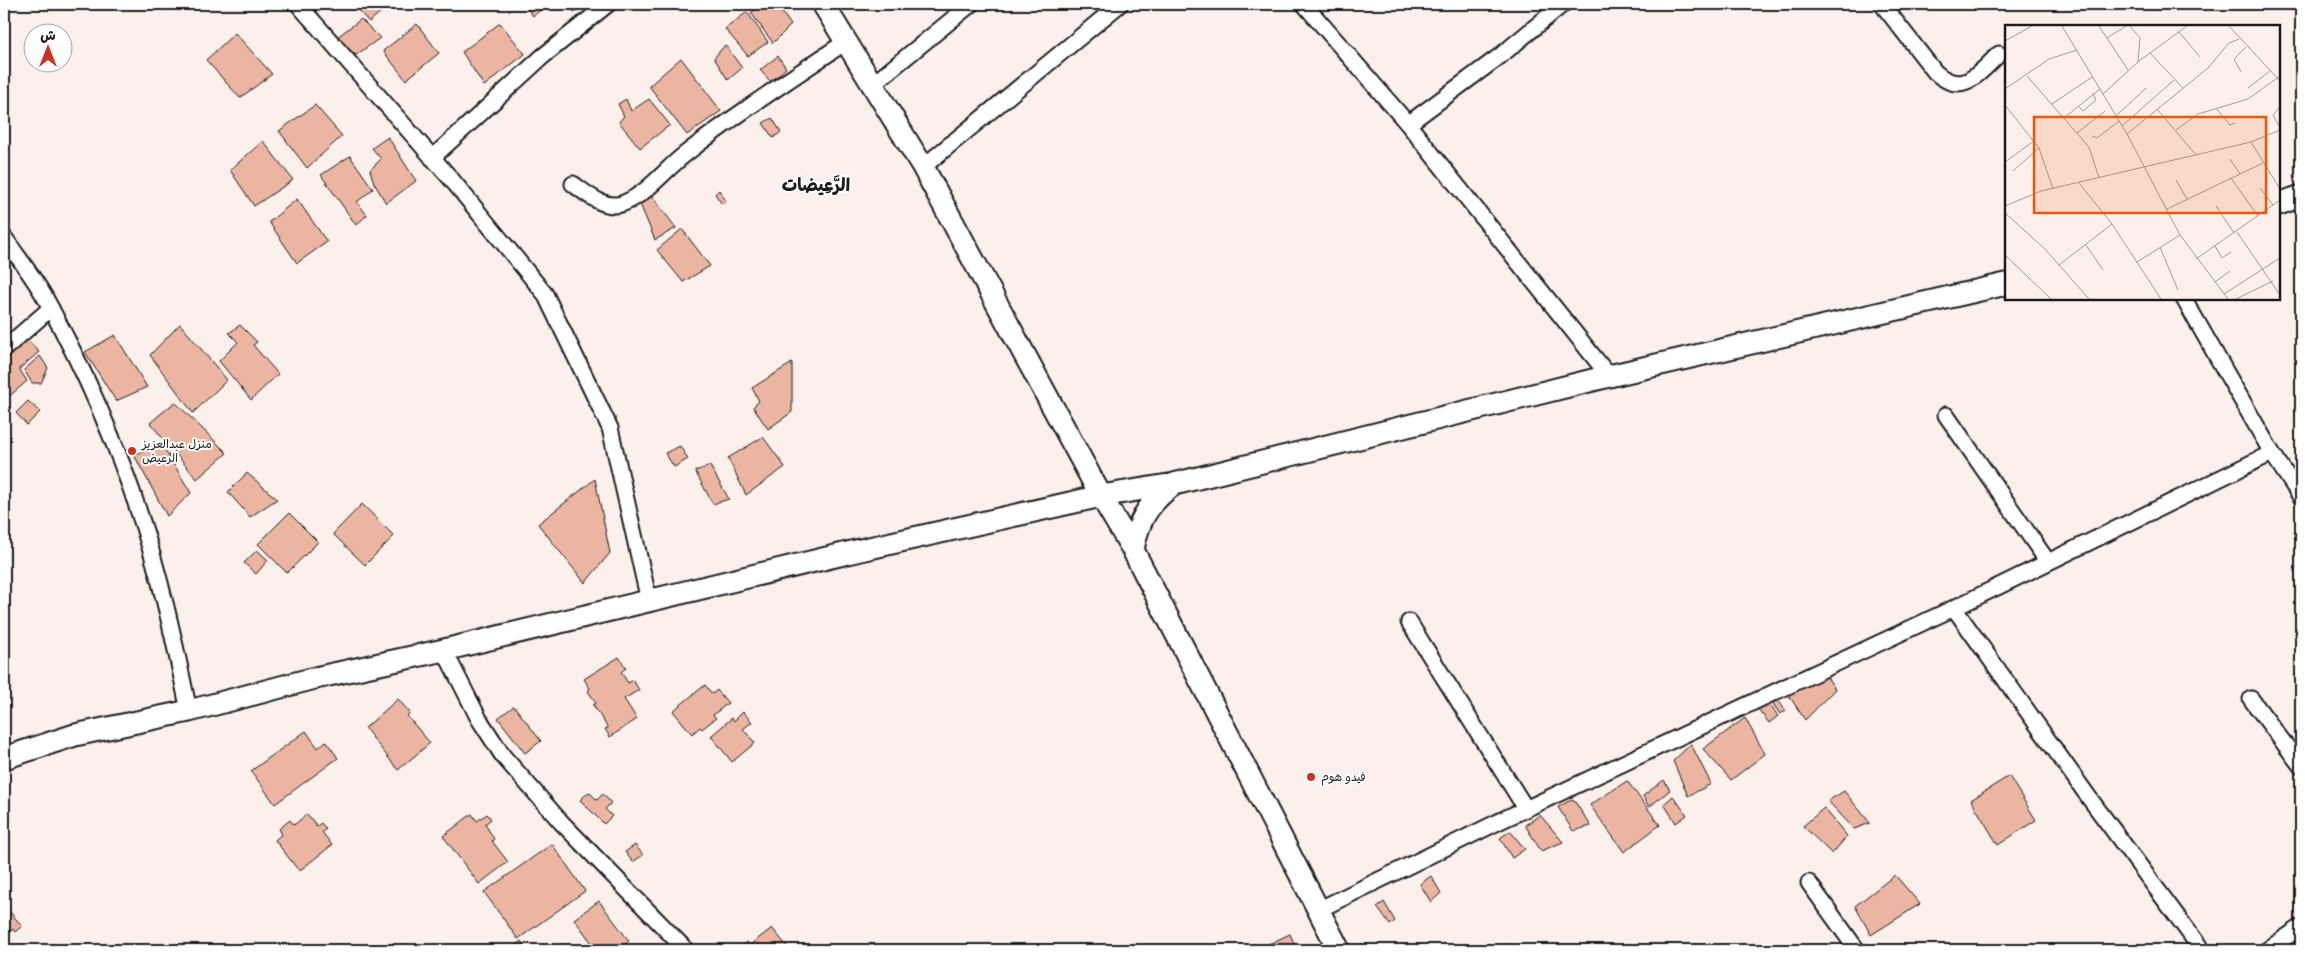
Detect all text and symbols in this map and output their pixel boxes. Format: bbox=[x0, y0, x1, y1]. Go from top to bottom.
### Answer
north arrow bbox=[22, 22, 72, 72]
inset map bbox=[2005, 25, 2280, 300]
text: ش bbox=[40, 27, 56, 44]
district label: الرَّعِيضات bbox=[782, 174, 850, 196]
place label: منزل عبدالعزيز الرعيض bbox=[141, 437, 212, 466]
marker: منزل عبدالعزيز الرعيض bbox=[126, 445, 138, 457]
place label: فيدو هوم bbox=[1321, 770, 1366, 786]
marker: فيدو هوم bbox=[1305, 771, 1317, 783]

